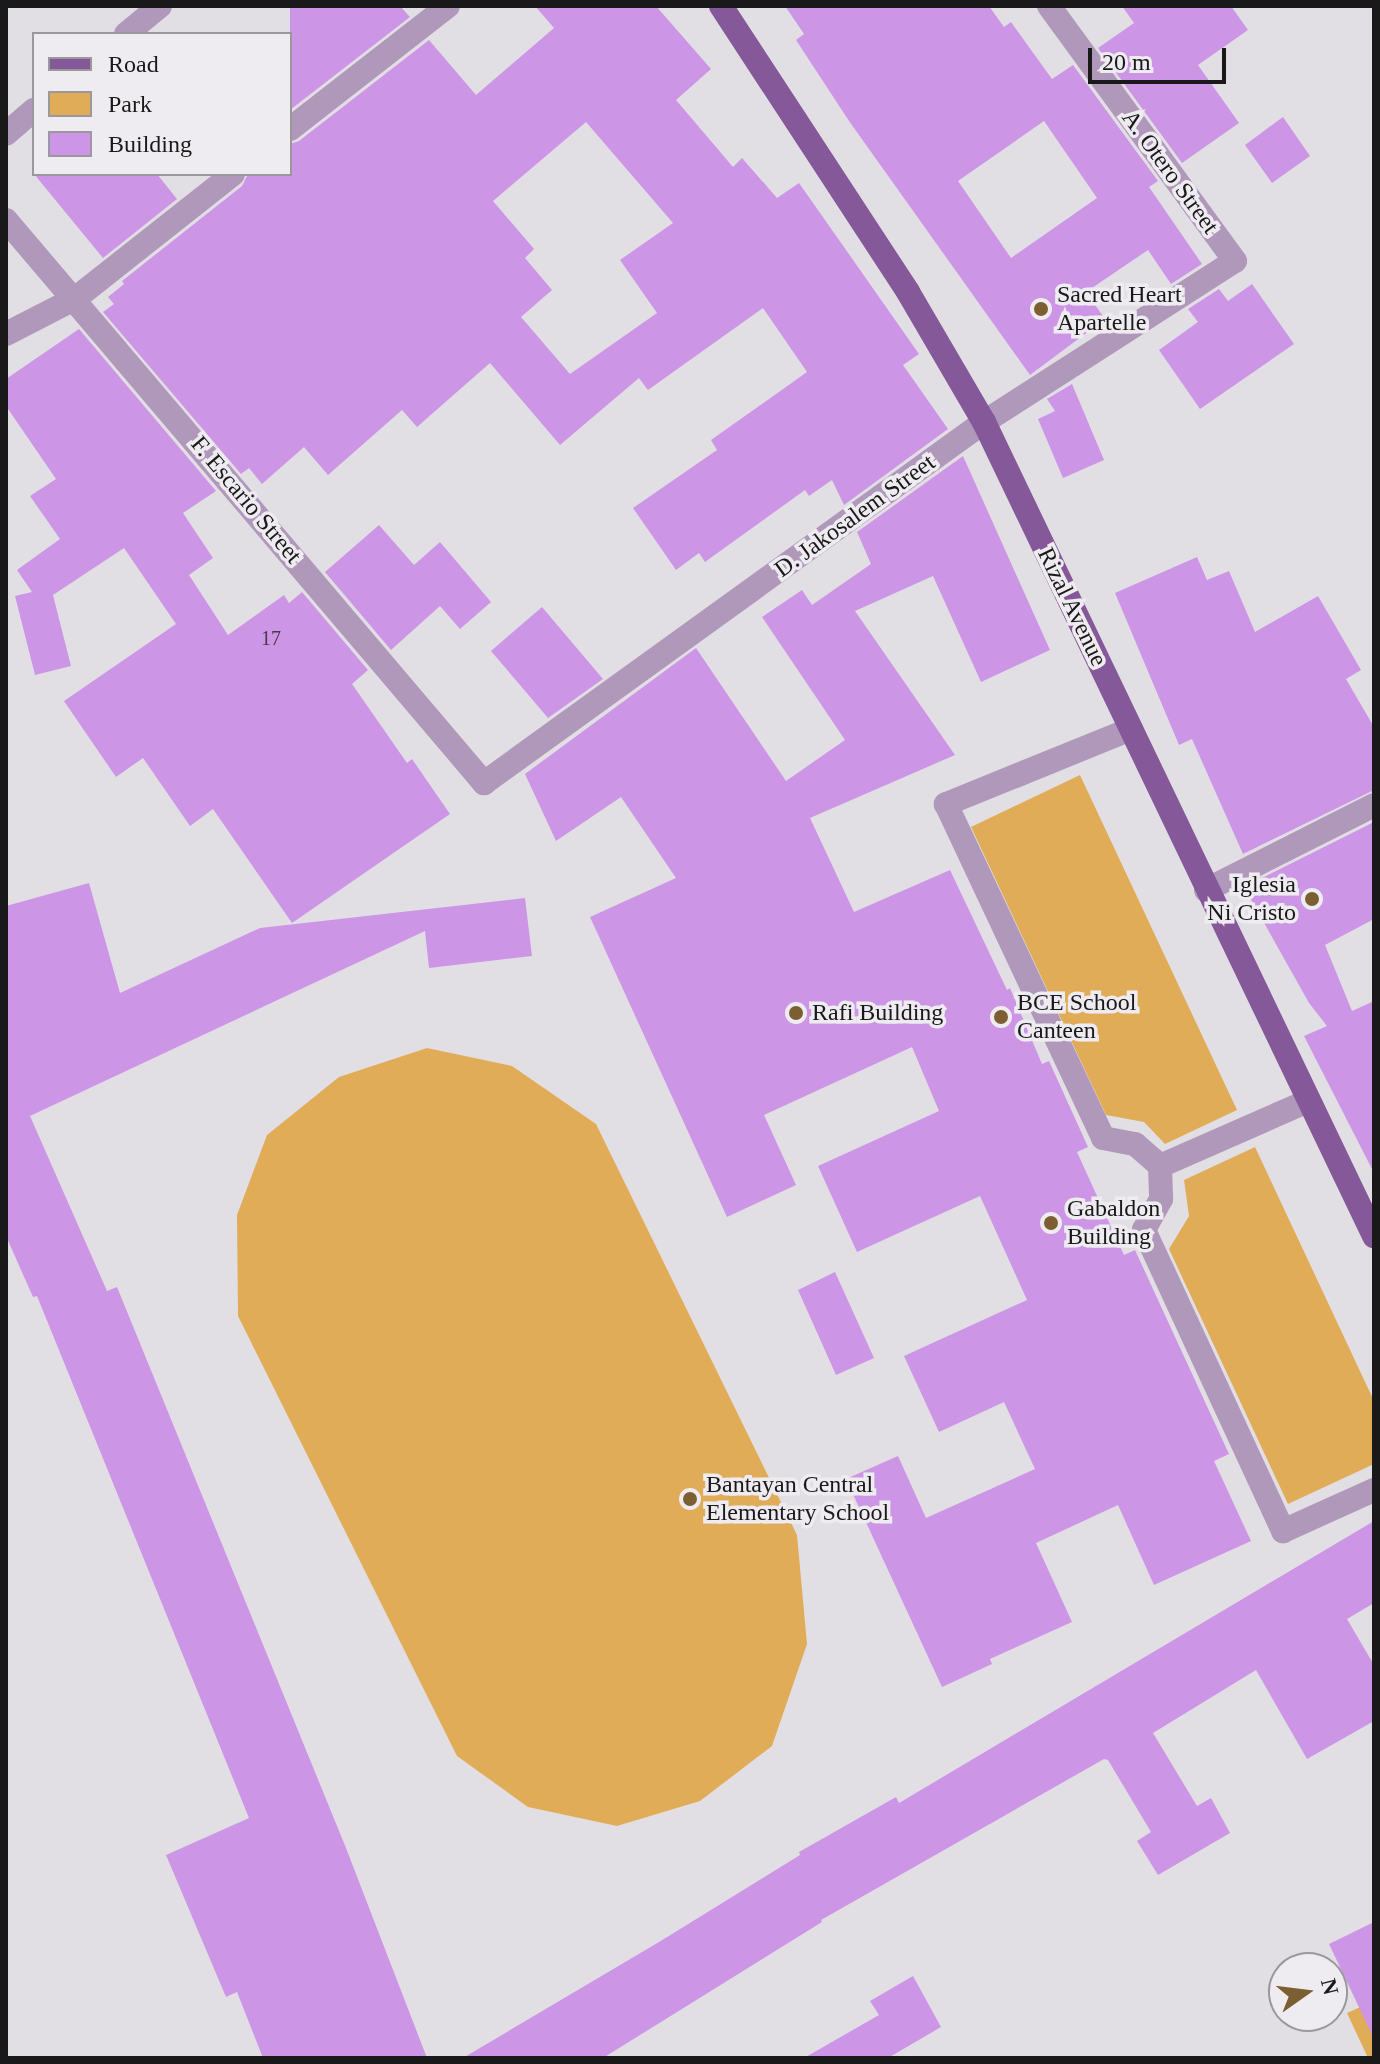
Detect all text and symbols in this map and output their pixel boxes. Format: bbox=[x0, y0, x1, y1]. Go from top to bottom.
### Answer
legend bbox=[32, 32, 292, 176]
scale bar bbox=[1092, 32, 1230, 82]
text: 20 m bbox=[1102, 49, 1151, 75]
text: Road bbox=[108, 51, 159, 77]
text: Park bbox=[108, 91, 152, 117]
street label: A. Otero Street bbox=[1115, 104, 1225, 240]
text: Building bbox=[108, 131, 192, 157]
place label: Sacred Heart Apartelle bbox=[1057, 281, 1182, 337]
marker: Sacred Heart Apartelle bbox=[1032, 300, 1050, 318]
street label: F. Escario Street bbox=[184, 430, 308, 570]
street label: D. Jakosalem Street bbox=[769, 448, 941, 584]
street label: Rizal Avenue bbox=[1031, 542, 1113, 672]
house number: 17 bbox=[261, 626, 281, 650]
place label: Iglesia Ni Cristo bbox=[1207, 871, 1296, 927]
marker: Iglesia Ni Cristo bbox=[1303, 890, 1321, 908]
place label: BCE School Canteen bbox=[1017, 989, 1136, 1045]
place label: Rafi Building bbox=[812, 999, 943, 1027]
marker: Rafi Building bbox=[787, 1004, 805, 1022]
marker: BCE School Canteen bbox=[992, 1008, 1010, 1026]
place label: Gabaldon Building bbox=[1067, 1195, 1160, 1251]
marker: Gabaldon Building bbox=[1042, 1214, 1060, 1232]
place label: Bantayan Central Elementary School bbox=[706, 1471, 889, 1527]
marker: Bantayan Central Elementary School bbox=[681, 1490, 699, 1508]
north arrow bbox=[1268, 1952, 1348, 2032]
text: N bbox=[1316, 1976, 1344, 1997]

